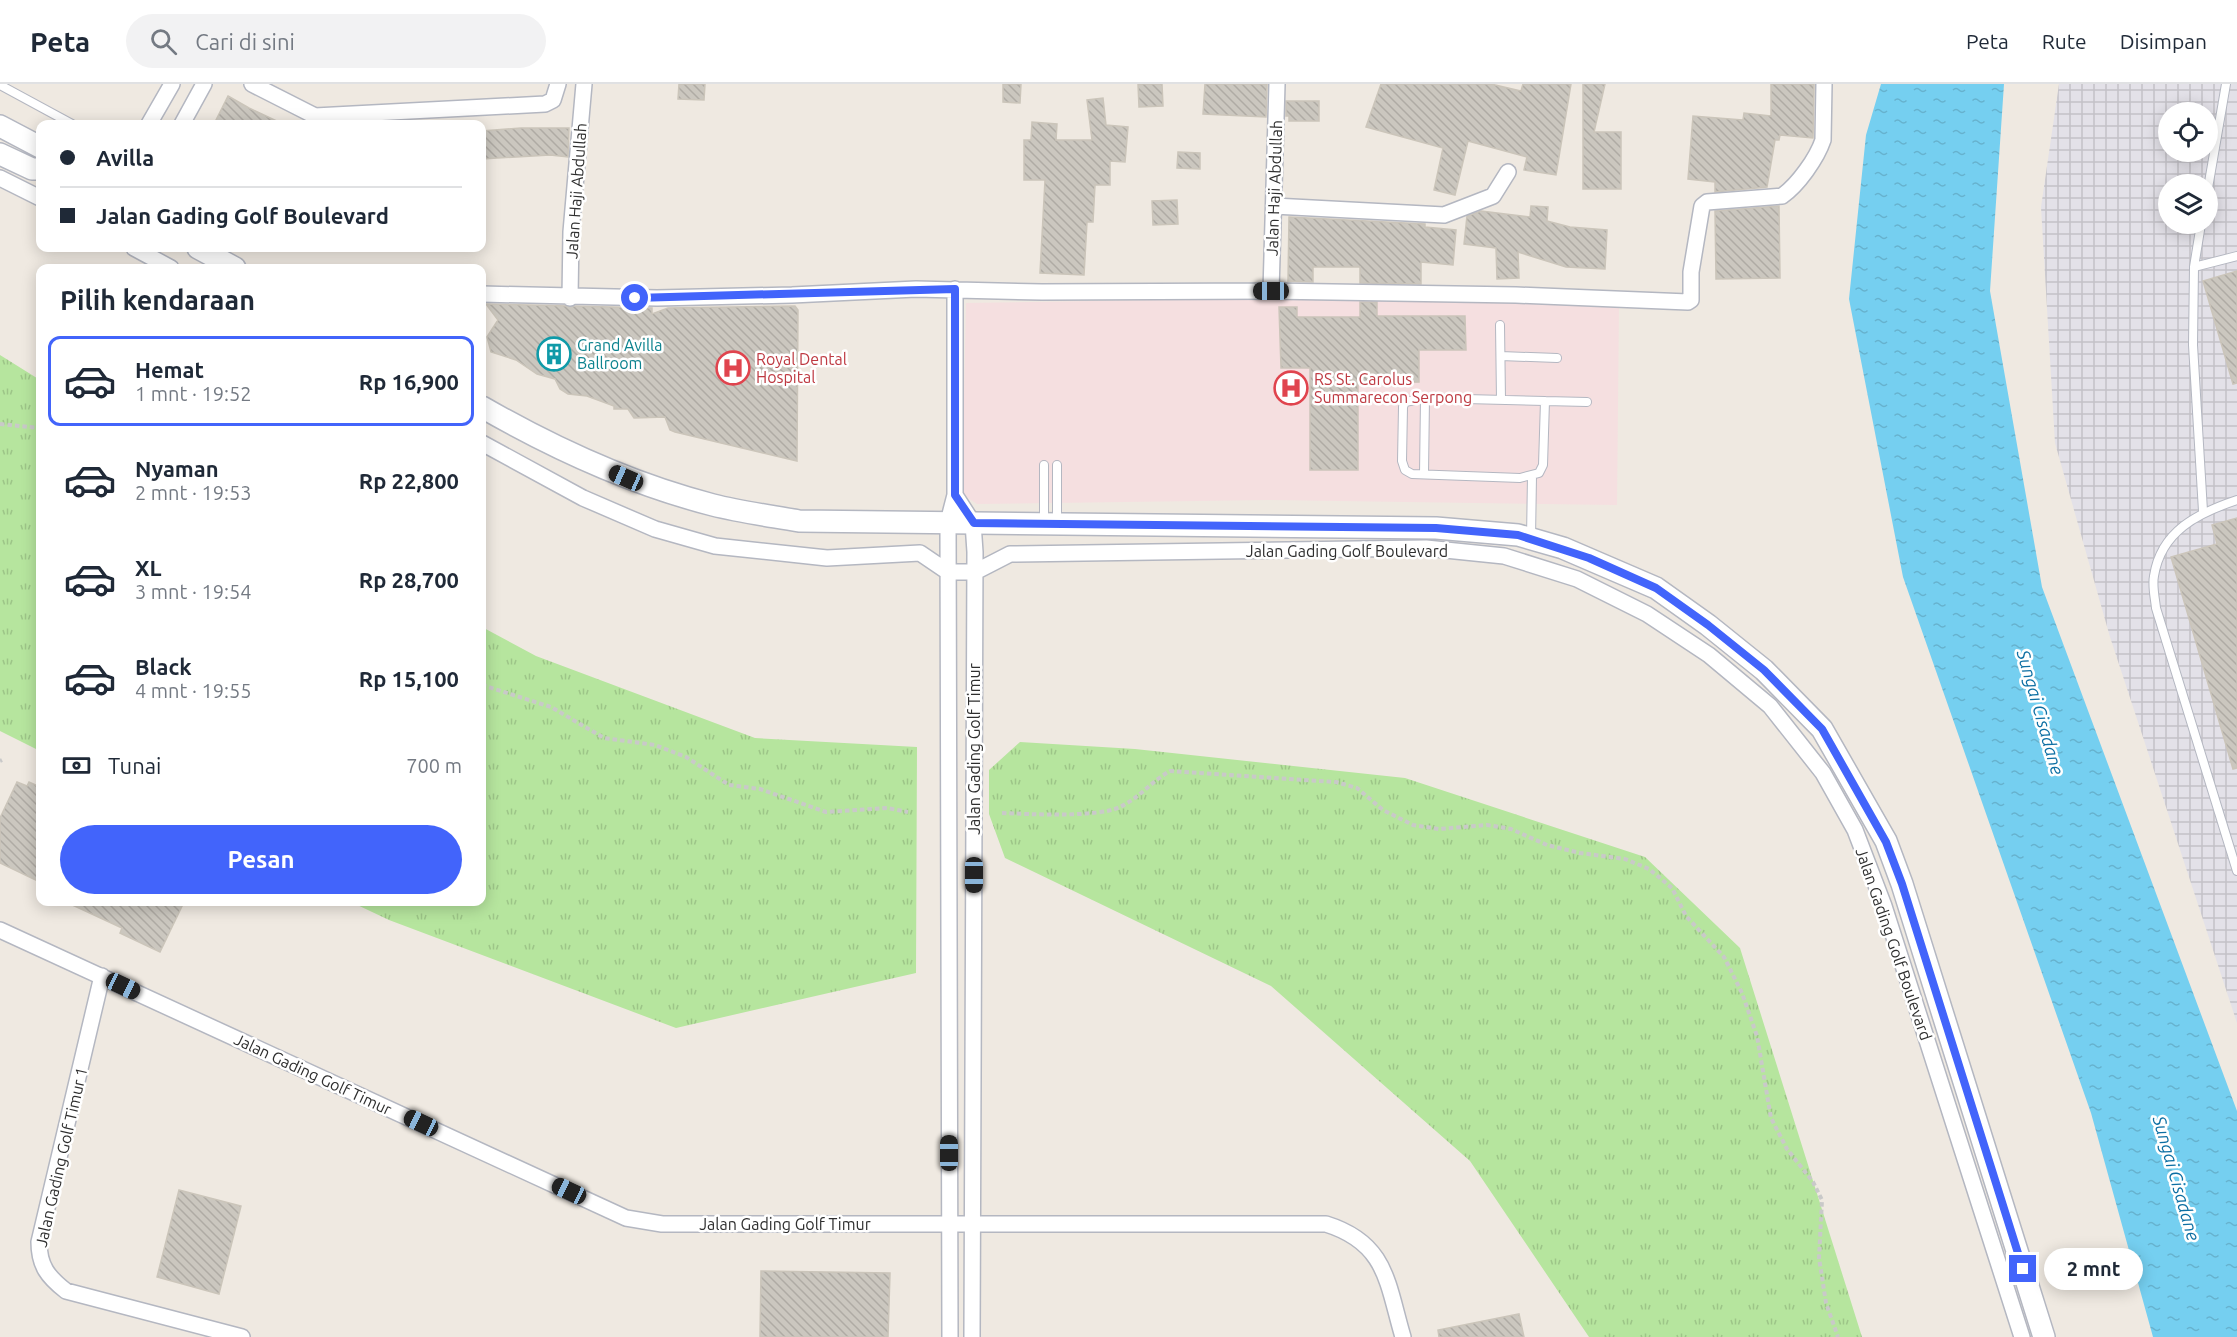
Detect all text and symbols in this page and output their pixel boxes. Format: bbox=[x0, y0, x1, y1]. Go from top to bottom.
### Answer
search box bbox=[126, 14, 546, 68]
icon: search bbox=[147, 25, 180, 58]
text: Peta bbox=[30, 26, 90, 57]
text: Cari di sini bbox=[195, 29, 295, 54]
text: Peta bbox=[1966, 29, 2009, 53]
text: Rute bbox=[2042, 29, 2087, 53]
text: Disimpan bbox=[2120, 29, 2207, 53]
map controls bbox=[2158, 102, 2218, 234]
button: locate bbox=[2158, 102, 2218, 162]
street label: Jalan Haji Abdullah bbox=[1263, 120, 1285, 256]
street label: Jalan Haji Abdullah bbox=[562, 122, 590, 260]
text: Avilla bbox=[96, 145, 154, 170]
button: layers bbox=[2158, 174, 2218, 234]
text: Jalan Gading Golf Boulevard bbox=[96, 203, 389, 228]
car bbox=[1253, 282, 1289, 300]
route start bbox=[621, 284, 648, 311]
text: Pilih kendaraan bbox=[60, 285, 255, 315]
building icon: Grand Avilla Ballroom bbox=[536, 336, 572, 372]
place label: Grand Avilla Ballroom bbox=[577, 336, 663, 372]
hospital icon: Royal Dental Hospital bbox=[715, 350, 751, 386]
place label: Royal Dental Hospital bbox=[756, 350, 847, 386]
icon: car bbox=[63, 354, 117, 408]
text: Hemat bbox=[135, 357, 204, 382]
text: Rp 16,900 bbox=[359, 369, 459, 394]
hospital icon: RS St. Carolus Summarecon Serpong bbox=[1273, 370, 1309, 406]
place label: RS St. Carolus Summarecon Serpong bbox=[1314, 370, 1472, 406]
text: 1 mnt · 19:52 bbox=[135, 382, 252, 405]
icon: car bbox=[63, 453, 117, 507]
text: Nyaman bbox=[135, 456, 219, 481]
car bbox=[606, 462, 646, 494]
text: Rp 22,800 bbox=[359, 468, 459, 493]
text: 2 mnt · 19:53 bbox=[135, 481, 252, 504]
street label: Jalan Gading Golf Boulevard bbox=[1246, 542, 1448, 560]
icon: car bbox=[63, 552, 117, 606]
text: XL bbox=[135, 555, 162, 580]
text: Rp 28,700 bbox=[359, 567, 459, 592]
text: 3 mnt · 19:54 bbox=[135, 580, 252, 603]
water label: Sungai Cisadane bbox=[2013, 646, 2068, 777]
icon: car bbox=[63, 651, 117, 705]
text: Black bbox=[135, 654, 192, 679]
street label: Jalan Gading Golf Timur bbox=[965, 663, 983, 835]
text: Rp 15,100 bbox=[359, 666, 459, 691]
text: 4 mnt · 19:55 bbox=[135, 679, 252, 702]
icon: cash bbox=[60, 749, 93, 782]
text: Tunai bbox=[108, 753, 161, 778]
text: 700 m bbox=[406, 754, 462, 777]
button: Pesan bbox=[60, 825, 462, 894]
street label: Jalan Gading Golf Boulevard bbox=[1853, 845, 1935, 1043]
car bbox=[965, 857, 983, 893]
car bbox=[103, 970, 143, 1002]
street label: Jalan Gading Golf Timur bbox=[231, 1030, 395, 1118]
street label: Jalan Gading Golf Timur 1 bbox=[32, 1065, 90, 1249]
car bbox=[401, 1107, 441, 1139]
water label: Sungai Cisadane bbox=[2149, 1112, 2204, 1243]
car bbox=[940, 1135, 958, 1171]
car bbox=[549, 1175, 589, 1207]
street label: Jalan Gading Golf Timur bbox=[699, 1215, 871, 1233]
callout: 2 mnt bbox=[2044, 1248, 2143, 1290]
route end bbox=[2009, 1255, 2036, 1282]
text: 2 mnt bbox=[2067, 1257, 2120, 1280]

